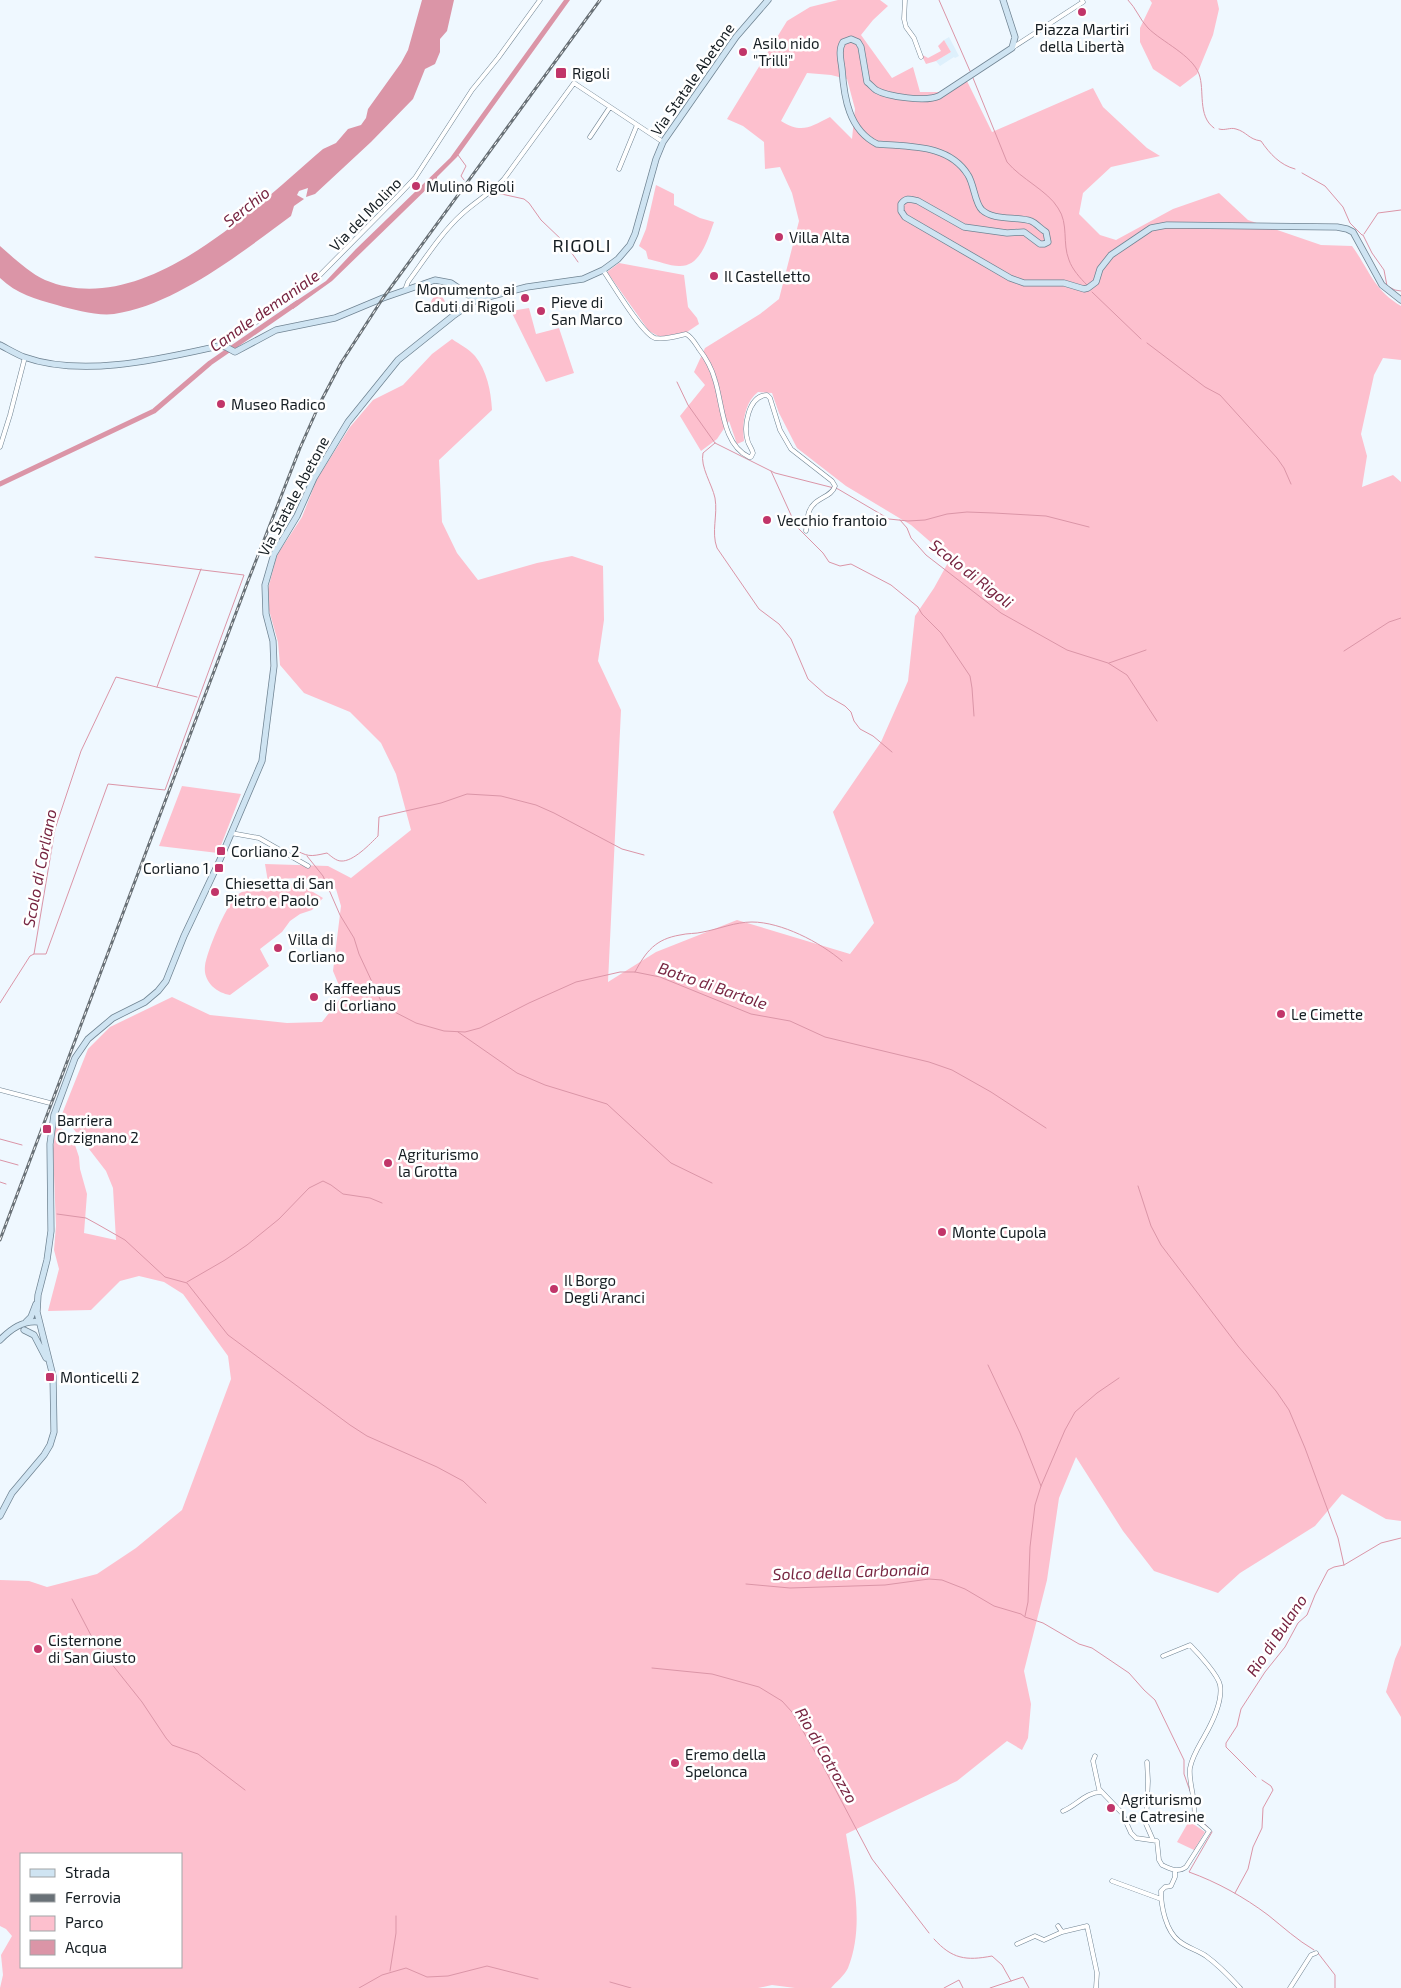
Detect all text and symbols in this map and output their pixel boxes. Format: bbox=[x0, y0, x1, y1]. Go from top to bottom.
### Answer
marker: Piazza Martiri della Libertà bbox=[1076, 6, 1088, 18]
street label: Via Statale Abetone bbox=[646, 19, 738, 139]
place label: Piazza Martiri della Libertà bbox=[1035, 20, 1129, 55]
place label: Asilo nido "Trilli" bbox=[753, 34, 820, 69]
marker: Asilo nido "Trilli" bbox=[737, 46, 749, 58]
place label: Rigoli bbox=[572, 64, 610, 82]
marker: Rigoli bbox=[554, 66, 568, 80]
street label: Via del Molino bbox=[325, 173, 405, 255]
place label: Mulino Rigoli bbox=[426, 177, 514, 195]
marker: Mulino Rigoli bbox=[410, 180, 422, 192]
water label: Serchio bbox=[219, 182, 273, 230]
place label: Villa Alta bbox=[789, 228, 850, 246]
marker: Villa Alta bbox=[773, 231, 785, 243]
district label: RIGOLI bbox=[552, 234, 612, 256]
water label: Canale demaniale bbox=[205, 265, 323, 355]
place label: Il Castelletto bbox=[724, 267, 810, 285]
marker: Il Castelletto bbox=[708, 270, 720, 282]
place label: Monumento ai Caduti di Rigoli bbox=[415, 280, 515, 315]
marker: Monumento ai Caduti di Rigoli bbox=[519, 292, 531, 304]
place label: Pieve di San Marco bbox=[551, 293, 623, 328]
marker: Pieve di San Marco bbox=[535, 305, 547, 317]
place label: Museo Radico bbox=[231, 395, 326, 413]
marker: Museo Radico bbox=[215, 398, 227, 410]
street label: Via Statale Abetone bbox=[254, 433, 332, 559]
place label: Vecchio frantoio bbox=[777, 511, 887, 529]
marker: Vecchio frantoio bbox=[761, 514, 773, 526]
water label: Scolo di Rigoli bbox=[927, 535, 1017, 611]
water label: Scolo di Corliano bbox=[18, 807, 60, 929]
place label: Corliano 2 bbox=[231, 842, 300, 860]
marker: Corliano 2 bbox=[215, 845, 227, 857]
place label: Corliano 1 bbox=[143, 859, 209, 877]
marker: Corliano 1 bbox=[213, 862, 225, 874]
place label: Chiesetta di San Pietro e Paolo bbox=[225, 874, 334, 909]
marker: Chiesetta di San Pietro e Paolo bbox=[209, 886, 221, 898]
place label: Villa di Corliano bbox=[288, 930, 345, 965]
marker: Villa di Corliano bbox=[272, 942, 284, 954]
water label: Botro di Bartole bbox=[656, 957, 770, 1013]
place label: Kaffeehaus di Corliano bbox=[324, 979, 401, 1014]
marker: Kaffeehaus di Corliano bbox=[308, 991, 320, 1003]
place label: Le Cimette bbox=[1291, 1005, 1363, 1023]
marker: Le Cimette bbox=[1275, 1008, 1287, 1020]
place label: Barriera Orzignano 2 bbox=[57, 1111, 139, 1146]
marker: Barriera Orzignano 2 bbox=[41, 1123, 53, 1135]
place label: Agriturismo la Grotta bbox=[398, 1145, 479, 1180]
marker: Agriturismo la Grotta bbox=[382, 1157, 394, 1169]
place label: Monte Cupola bbox=[952, 1223, 1047, 1241]
marker: Monte Cupola bbox=[936, 1226, 948, 1238]
place label: Il Borgo Degli Aranci bbox=[564, 1271, 645, 1306]
marker: Il Borgo Degli Aranci bbox=[548, 1283, 560, 1295]
place label: Monticelli 2 bbox=[60, 1368, 140, 1386]
marker: Monticelli 2 bbox=[44, 1371, 56, 1383]
water label: Solco della Carbonaia bbox=[772, 1559, 930, 1583]
water label: Rio di Bulano bbox=[1242, 1591, 1310, 1679]
place label: Cisternone di San Giusto bbox=[48, 1631, 136, 1666]
marker: Cisternone di San Giusto bbox=[32, 1643, 44, 1655]
water label: Rio di Cotrozzo bbox=[792, 1704, 862, 1806]
place label: Eremo della Spelonca bbox=[685, 1745, 766, 1780]
marker: Eremo della Spelonca bbox=[669, 1757, 681, 1769]
place label: Agriturismo Le Catresine bbox=[1121, 1790, 1205, 1825]
marker: Agriturismo Le Catresine bbox=[1105, 1802, 1117, 1814]
legend bbox=[20, 1853, 182, 1968]
text: Strada bbox=[65, 1863, 110, 1881]
text: Ferrovia bbox=[65, 1888, 121, 1906]
text: Parco bbox=[65, 1913, 104, 1931]
text: Acqua bbox=[65, 1938, 107, 1956]

